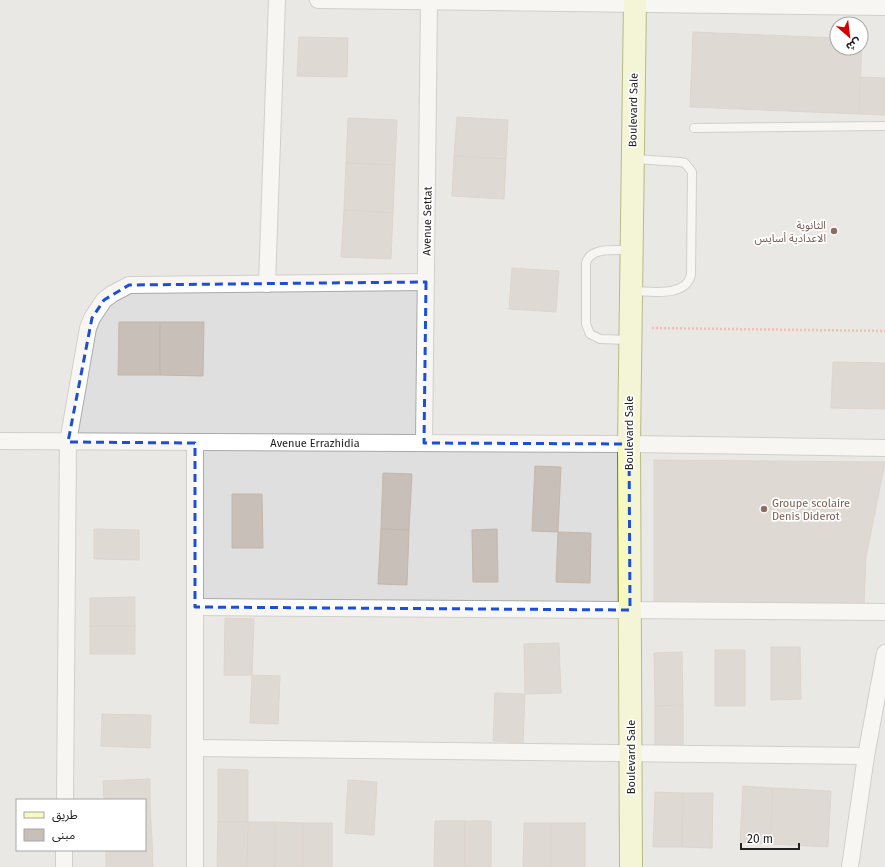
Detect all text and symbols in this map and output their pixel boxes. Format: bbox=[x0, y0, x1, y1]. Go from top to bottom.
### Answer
north arrow bbox=[829, 16, 869, 56]
text: ش bbox=[844, 35, 863, 54]
street label: Boulevard Sale bbox=[626, 73, 641, 147]
street label: Avenue Settat bbox=[420, 186, 435, 256]
place label: الثانوية الاعدادية أسايس bbox=[755, 219, 826, 245]
marker: الثانوية الاعدادية أسايس bbox=[829, 226, 839, 236]
street label: Boulevard Sale bbox=[623, 396, 636, 470]
street label: Avenue Errazhidia bbox=[270, 437, 360, 450]
place label: Groupe scolaire Denis Diderot bbox=[772, 497, 850, 523]
marker: Groupe scolaire Denis Diderot bbox=[759, 504, 769, 514]
street label: Boulevard Sale bbox=[625, 720, 638, 794]
legend bbox=[16, 799, 146, 851]
text: طريق bbox=[52, 808, 78, 823]
scale bar bbox=[741, 825, 799, 851]
text: مبنى bbox=[52, 828, 75, 842]
text: 20 m bbox=[747, 832, 773, 846]

